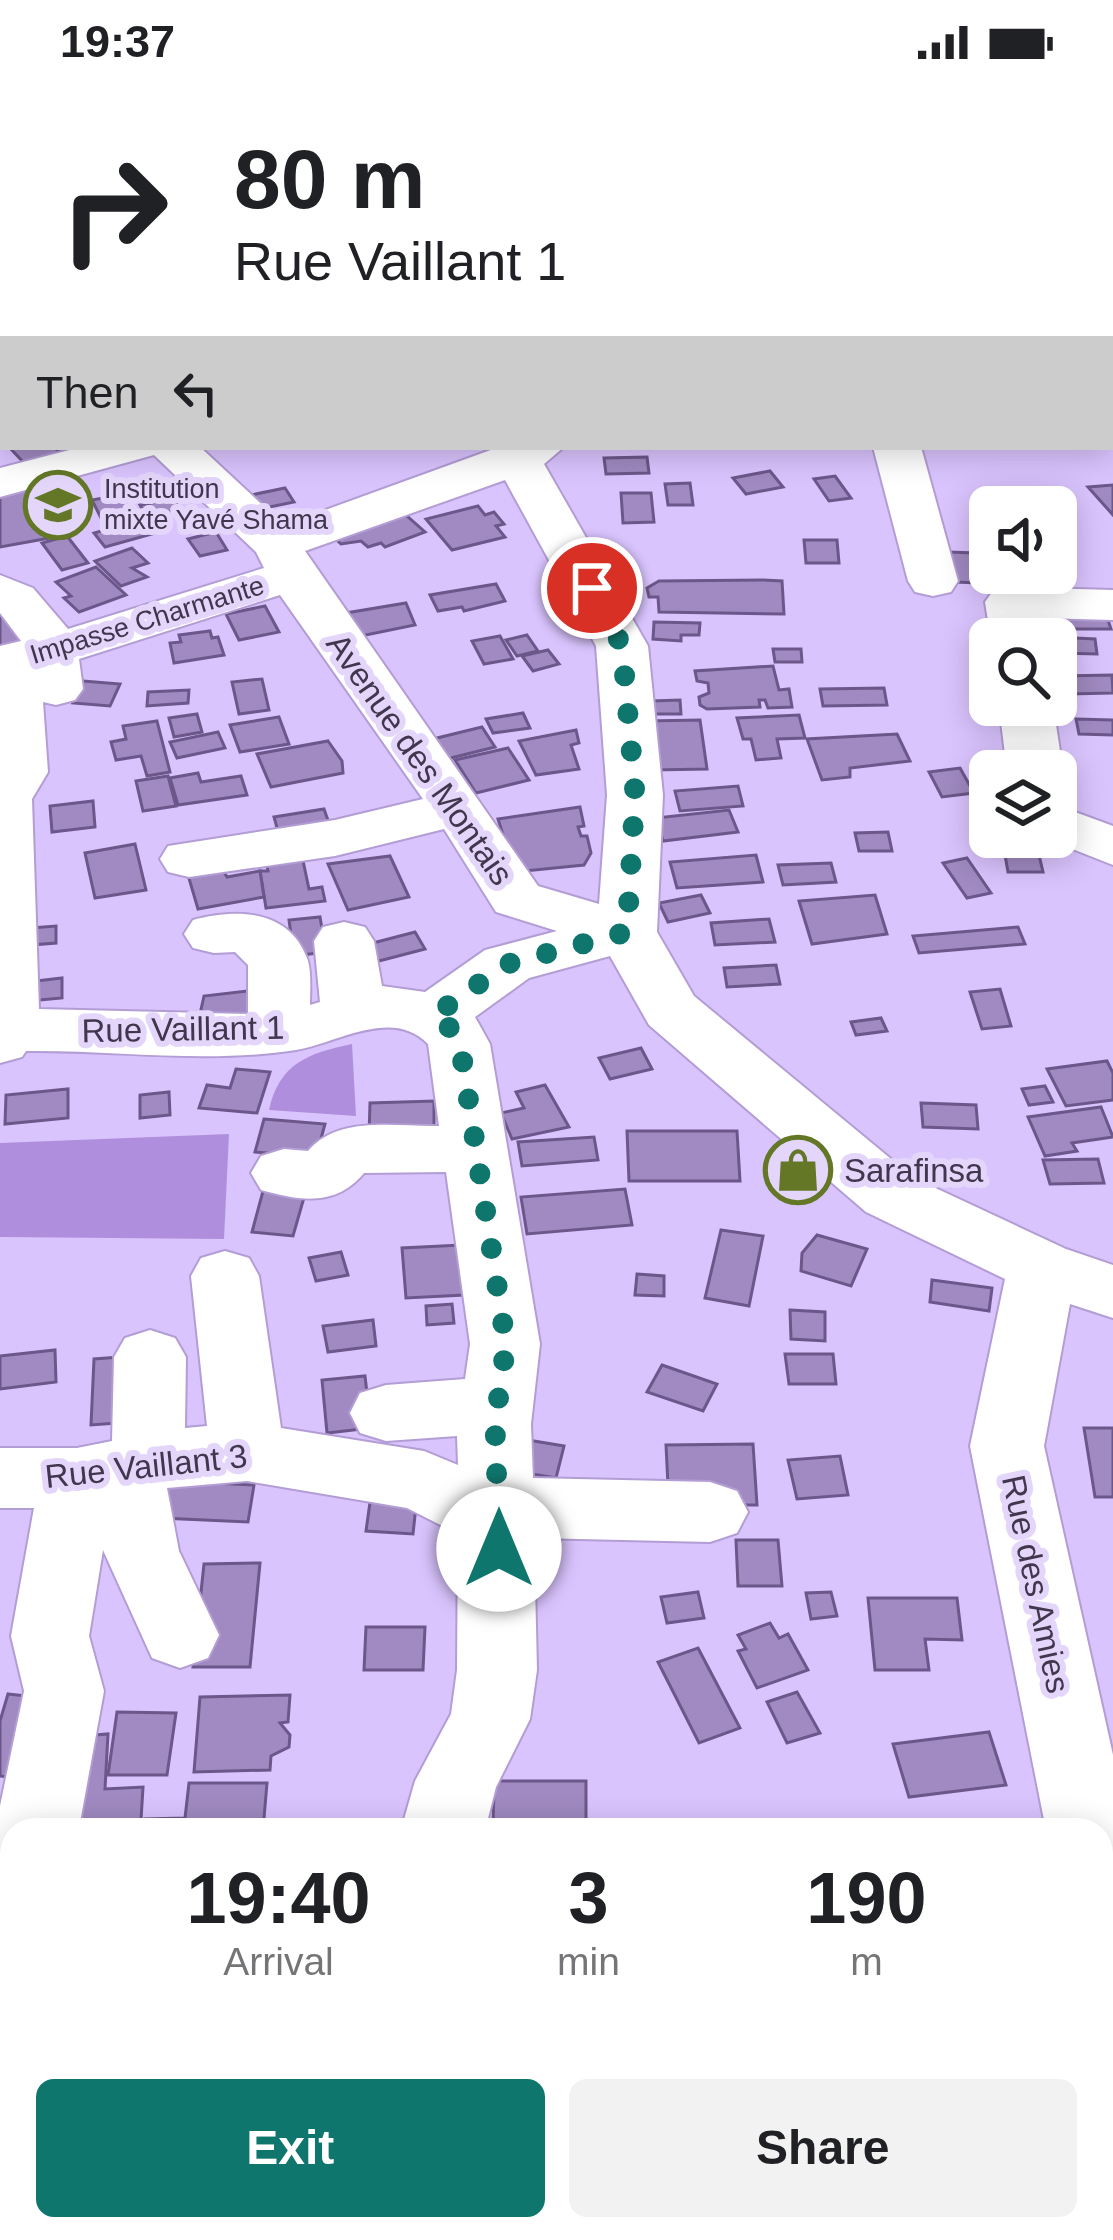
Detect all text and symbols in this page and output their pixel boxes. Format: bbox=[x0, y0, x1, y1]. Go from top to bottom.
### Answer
text: 19:37 bbox=[60, 16, 175, 67]
icon: right bbox=[36, 132, 192, 288]
text: 80 m bbox=[234, 132, 425, 226]
text: Rue Vaillant 1 bbox=[234, 231, 566, 291]
icon: left bbox=[163, 360, 229, 426]
text: Then bbox=[36, 367, 139, 418]
school or university icon: Institution mixte Yavé Shama bbox=[23, 470, 93, 540]
place label: Institution mixte Yavé Shama bbox=[104, 474, 329, 535]
map controls bbox=[969, 486, 1077, 858]
button: sound bbox=[969, 486, 1077, 594]
pin bbox=[541, 537, 643, 639]
icon: arrive bbox=[559, 555, 625, 621]
street label: Impasse Charmante bbox=[26, 570, 268, 670]
button: search bbox=[969, 618, 1077, 726]
street label: Avenue des Montais bbox=[319, 626, 521, 892]
button: layers bbox=[969, 750, 1077, 858]
street label: Rue Vaillant 1 bbox=[81, 1009, 285, 1049]
shop icon: Sarafinsa bbox=[763, 1135, 833, 1205]
place label: Sarafinsa bbox=[844, 1152, 984, 1189]
street label: Rue Vaillant 3 bbox=[43, 1437, 249, 1495]
street label: Rue des Amies bbox=[995, 1472, 1077, 1696]
position arrow bbox=[436, 1486, 562, 1612]
text: 19:40 bbox=[186, 1858, 371, 1938]
text: 3 bbox=[568, 1858, 609, 1938]
text: 190 bbox=[806, 1858, 927, 1938]
text: Arrival bbox=[223, 1940, 334, 1983]
text: min bbox=[557, 1940, 620, 1983]
text: m bbox=[850, 1940, 883, 1983]
button: Exit bbox=[36, 2079, 545, 2217]
button: Share bbox=[569, 2079, 1077, 2217]

